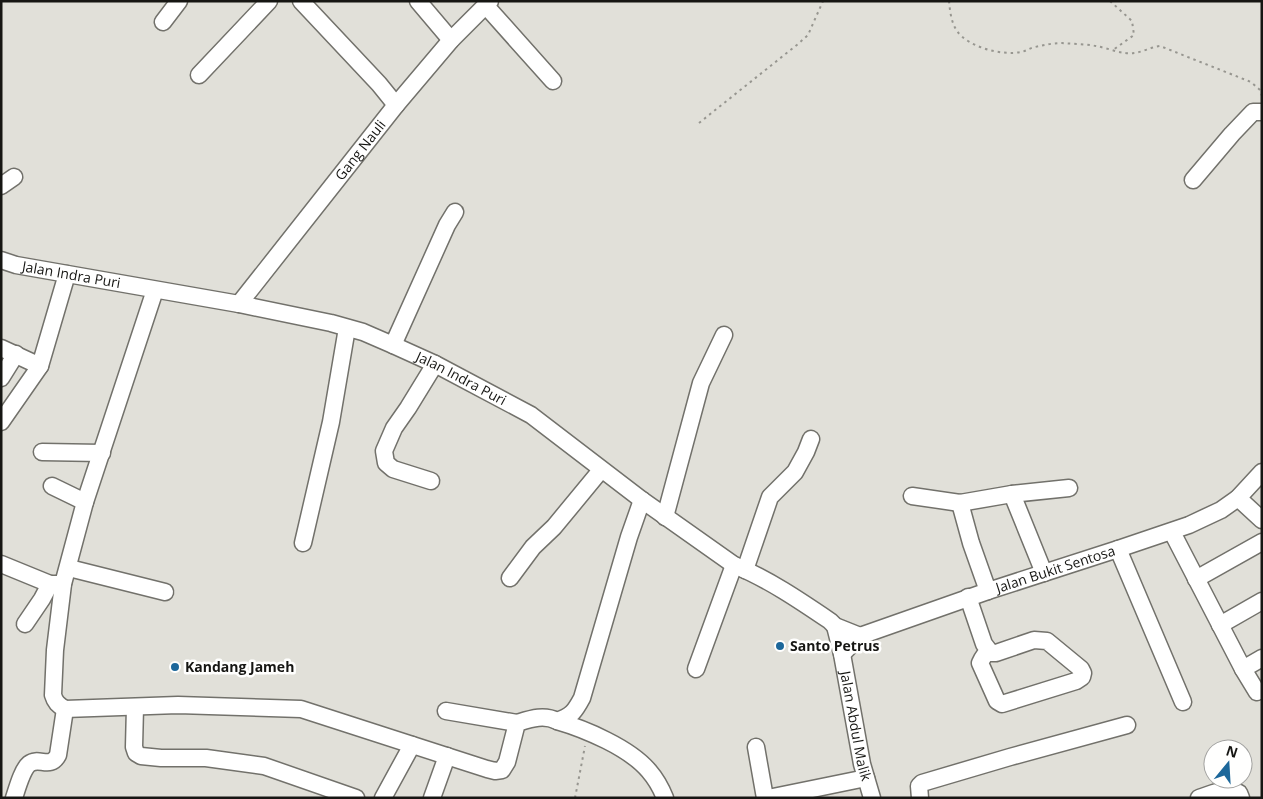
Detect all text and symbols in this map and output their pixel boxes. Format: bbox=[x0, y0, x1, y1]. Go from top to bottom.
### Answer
street label: Gang Nauli bbox=[330, 116, 390, 184]
street label: Jalan Indra Puri bbox=[19, 256, 122, 292]
street label: Jalan Indra Puri bbox=[411, 346, 510, 409]
street label: Jalan Bukit Sentosa bbox=[991, 541, 1117, 598]
place label: Santo Petrus bbox=[790, 636, 879, 655]
marker: Santo Petrus bbox=[774, 640, 786, 652]
place label: Kandang Jameh bbox=[185, 657, 294, 676]
marker: Kandang Jameh bbox=[169, 661, 181, 673]
street label: Jalan Abdul Malik bbox=[836, 667, 877, 784]
north arrow bbox=[1203, 739, 1253, 789]
text: N bbox=[1224, 740, 1241, 762]

